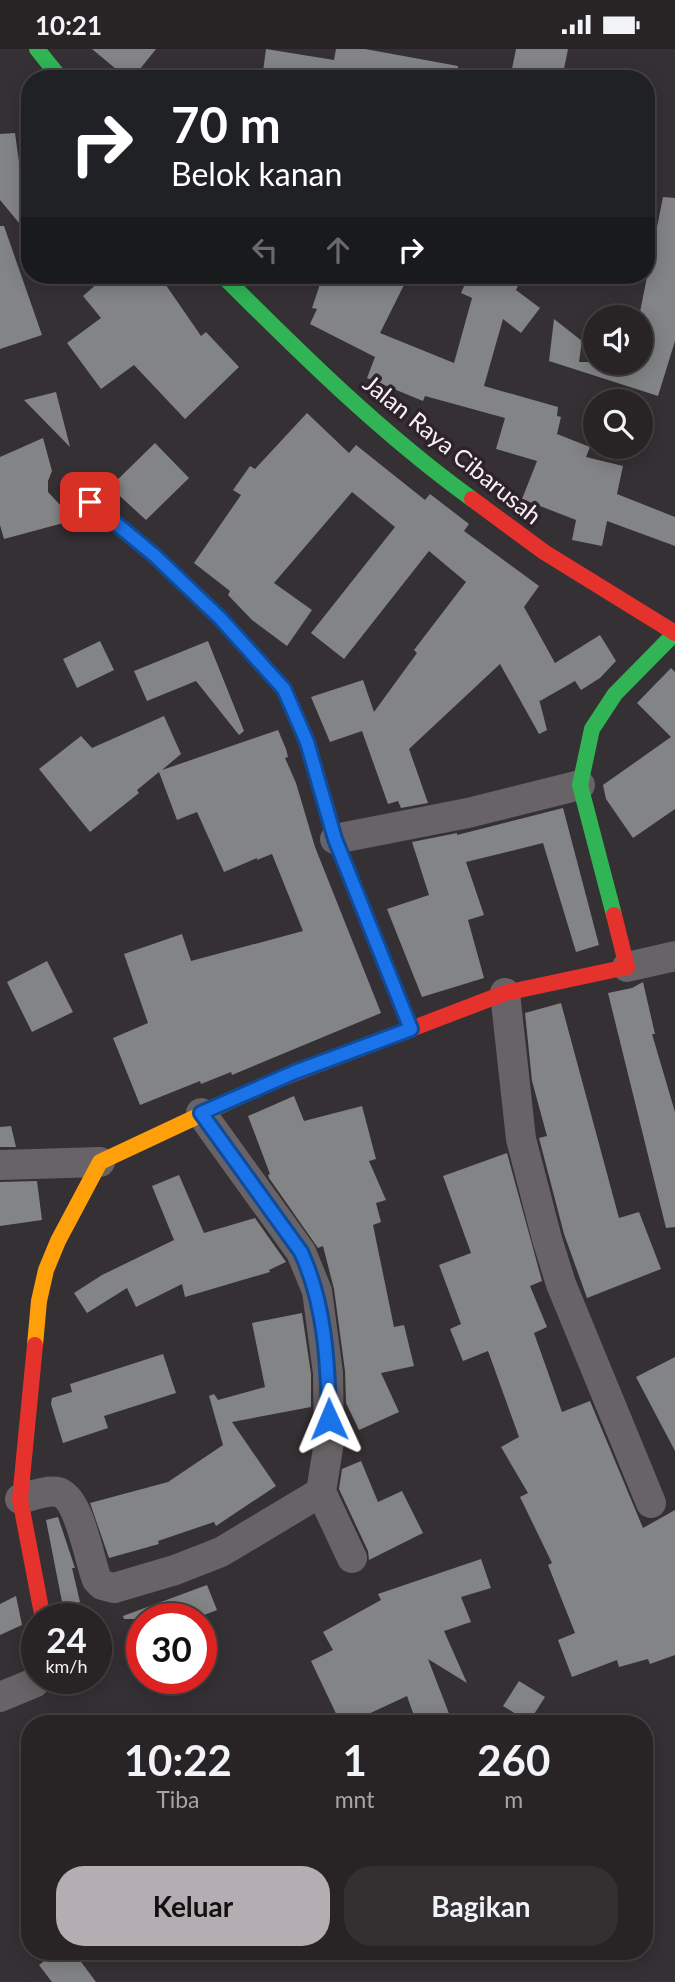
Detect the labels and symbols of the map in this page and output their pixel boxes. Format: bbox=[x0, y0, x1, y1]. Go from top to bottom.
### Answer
street label: Jalan Raya Cibarusah bbox=[358, 368, 548, 529]
pin bbox=[60, 472, 120, 532]
position arrow bbox=[292, 1382, 366, 1456]
speed limit sign: 30 bbox=[126, 1603, 217, 1694]

